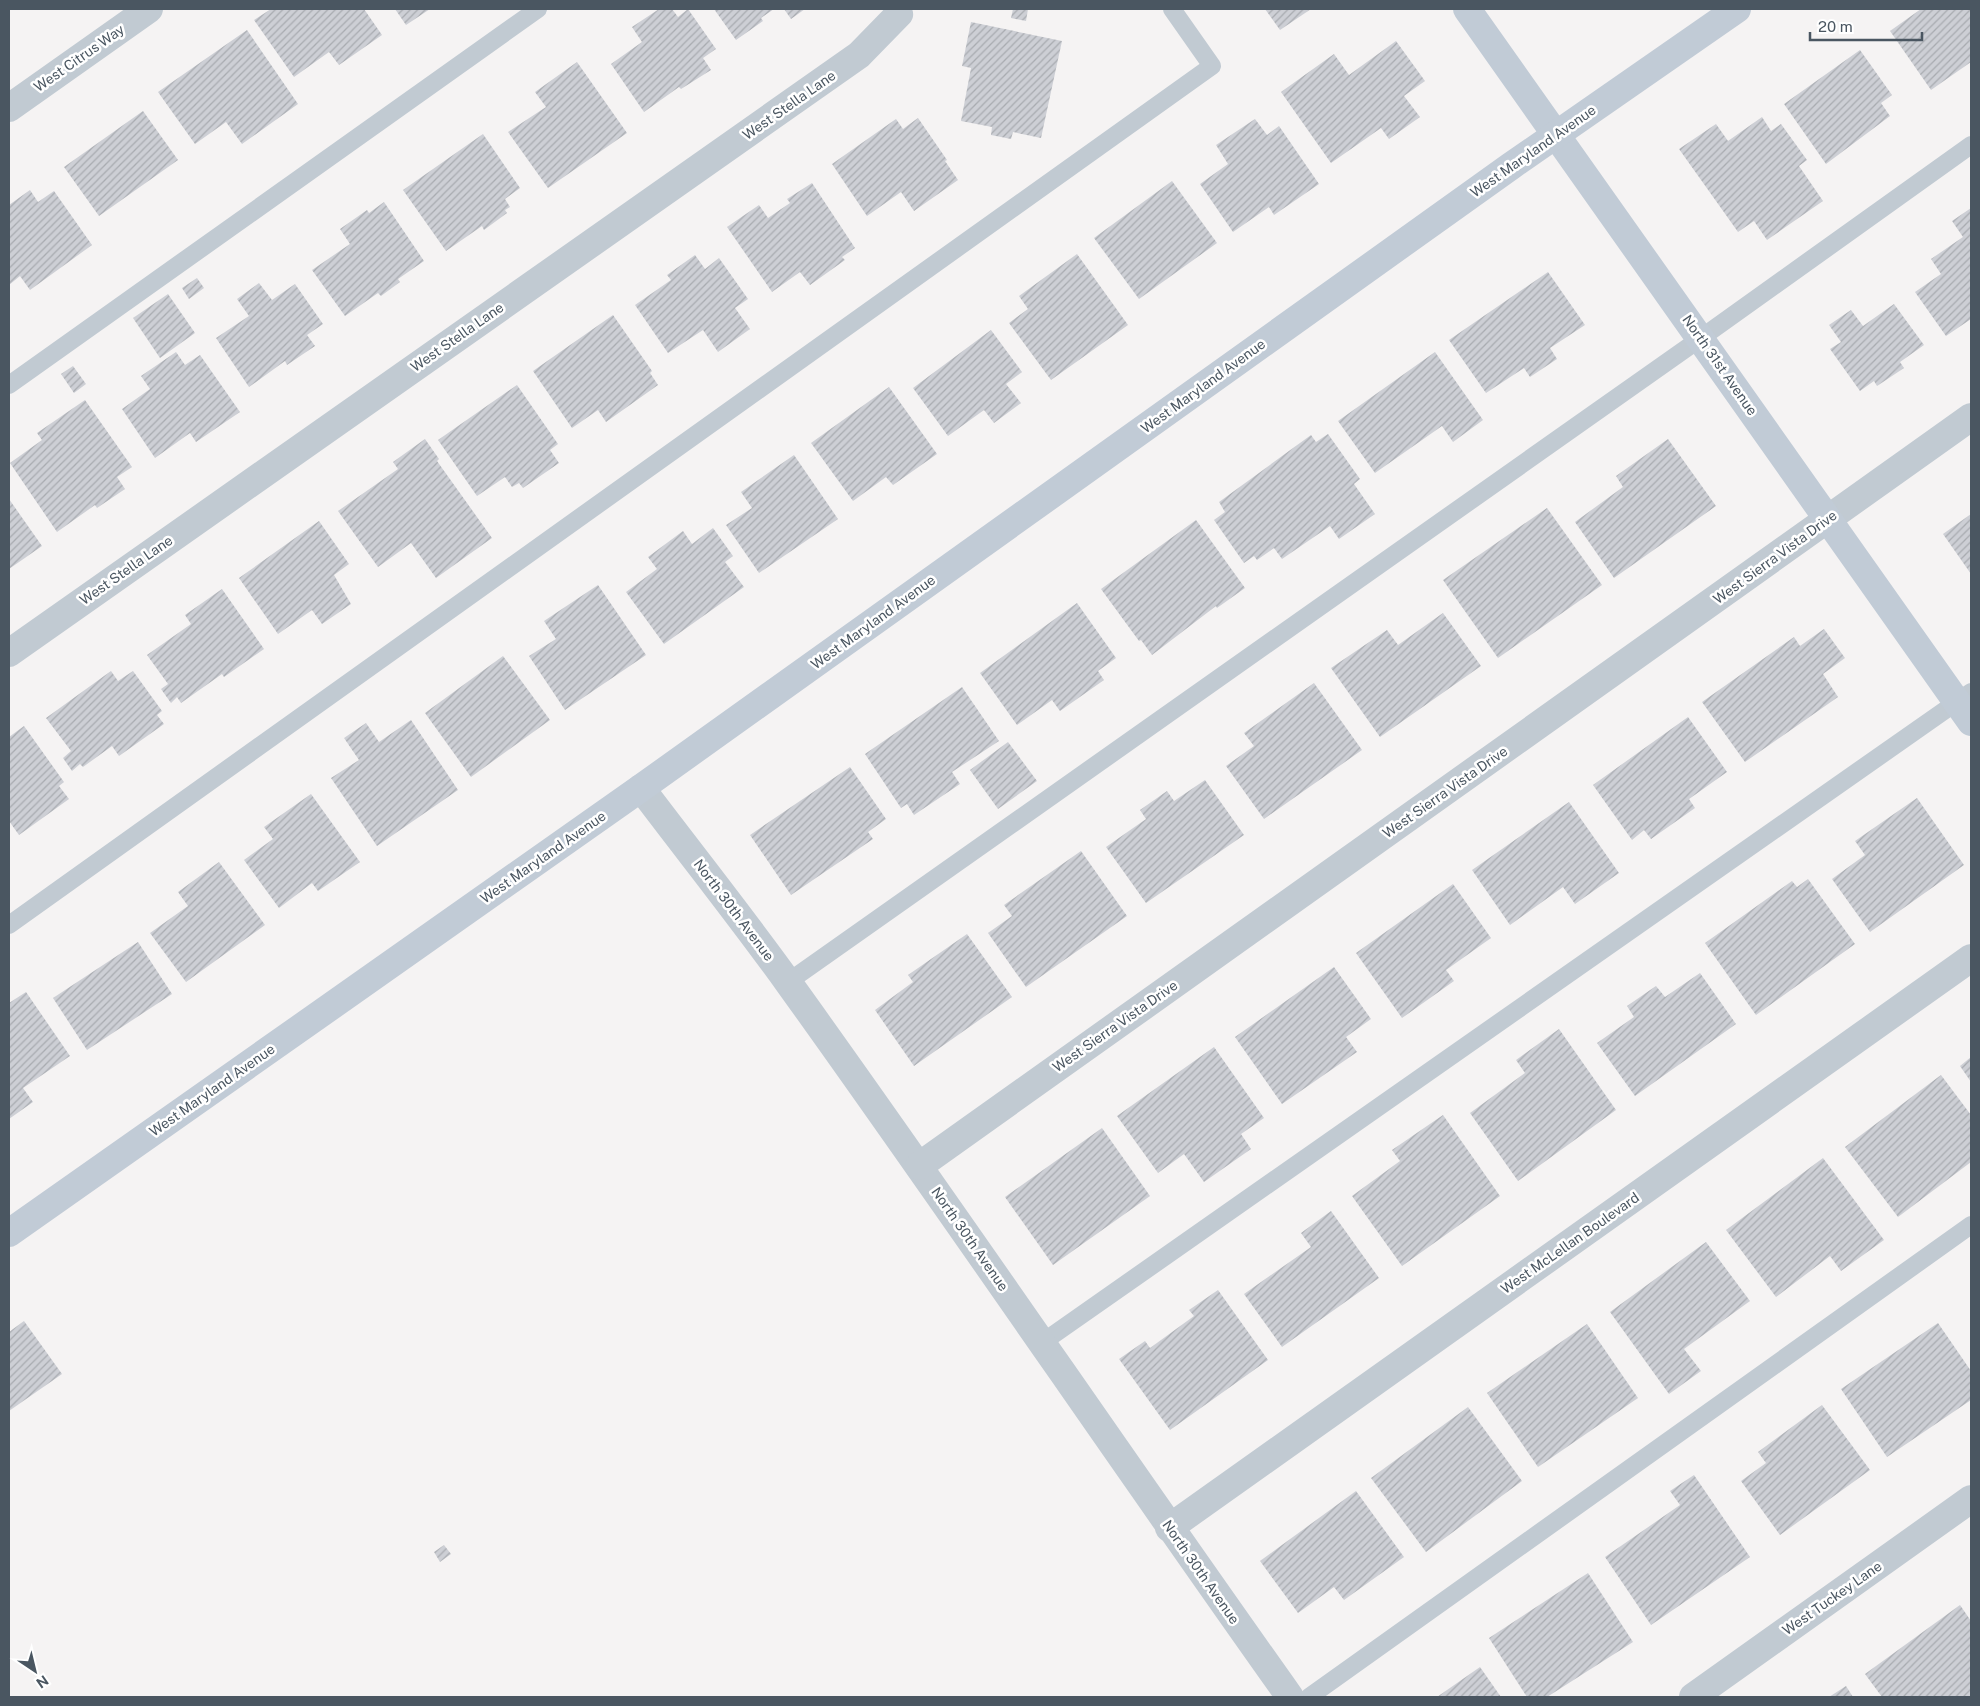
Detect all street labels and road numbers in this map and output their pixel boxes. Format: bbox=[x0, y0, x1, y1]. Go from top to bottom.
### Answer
street label: West Citrus Way bbox=[31, 21, 128, 95]
street label: West Stella Lane bbox=[740, 67, 839, 143]
street label: West Maryland Avenue bbox=[1467, 102, 1599, 200]
street label: West Stella Lane bbox=[408, 299, 507, 375]
street label: North 31st Avenue bbox=[1679, 312, 1761, 418]
street label: West Maryland Avenue bbox=[1138, 336, 1268, 436]
street label: West Sierra Vista Drive bbox=[1710, 507, 1840, 607]
street label: West Stella Lane bbox=[77, 532, 176, 608]
street label: West Maryland Avenue bbox=[808, 572, 938, 672]
street label: West Sierra Vista Drive bbox=[1380, 743, 1510, 841]
street label: West Maryland Avenue bbox=[477, 808, 609, 906]
street label: North 30th Avenue bbox=[691, 856, 777, 964]
street label: West Sierra Vista Drive bbox=[1050, 977, 1180, 1075]
street label: West Maryland Avenue bbox=[146, 1041, 278, 1139]
street label: North 30th Avenue bbox=[928, 1184, 1012, 1294]
street label: West McLellan Boulevard bbox=[1498, 1189, 1642, 1297]
street label: North 30th Avenue bbox=[1159, 1517, 1243, 1627]
street label: West Tuckey Lane bbox=[1779, 1558, 1885, 1638]

